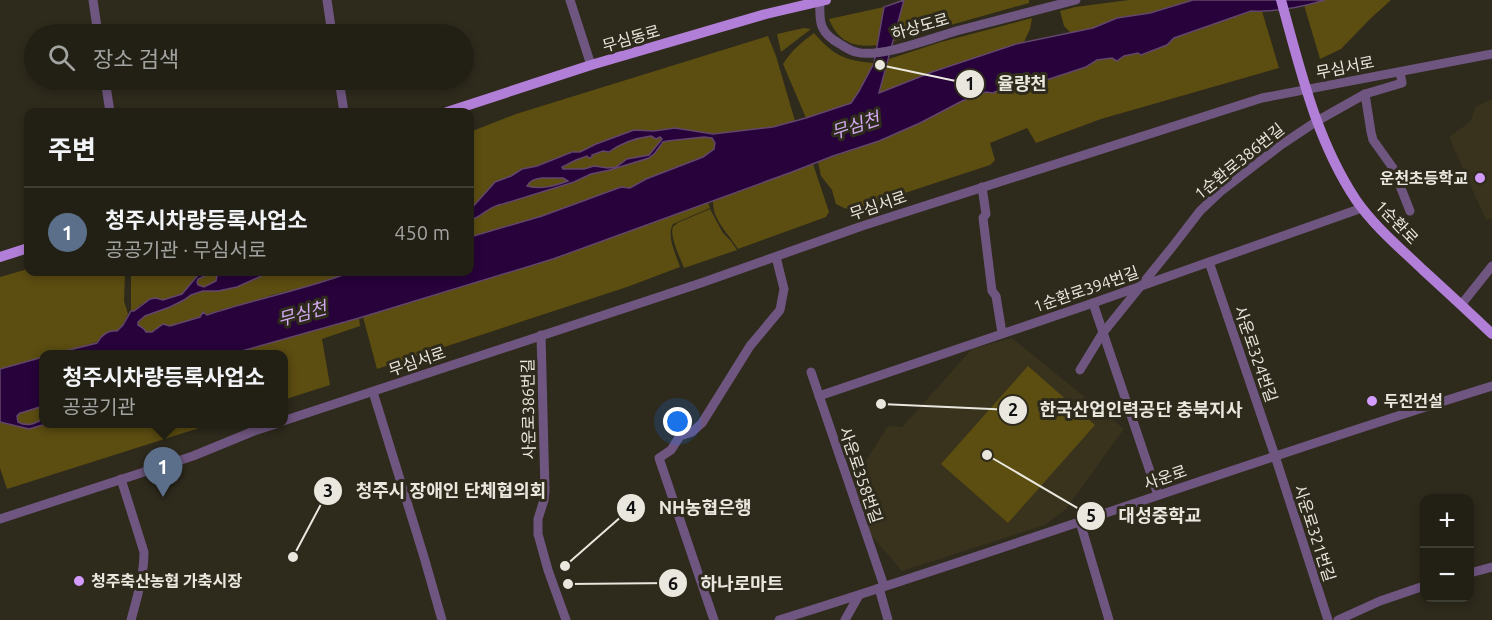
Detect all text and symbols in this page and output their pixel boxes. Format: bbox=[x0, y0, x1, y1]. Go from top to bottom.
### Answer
street label: 하상도로 bbox=[889, 9, 951, 43]
street label: 무심동로 bbox=[600, 21, 662, 55]
search box bbox=[24, 24, 474, 90]
icon: search bbox=[45, 41, 78, 74]
text: 장소 검색 bbox=[93, 46, 179, 71]
street label: 무심서로 bbox=[1314, 52, 1376, 81]
callout: 율량천 bbox=[955, 66, 1059, 102]
text: 1 bbox=[965, 73, 975, 93]
text: 율량천 bbox=[997, 73, 1047, 93]
water label: 무심천 bbox=[828, 107, 884, 142]
street label: 1순환로386번길 bbox=[1191, 119, 1287, 203]
text: 주변 bbox=[48, 135, 96, 164]
place label: 운천초등학교 bbox=[1380, 169, 1468, 187]
marker: 운천초등학교 bbox=[1473, 171, 1487, 185]
street label: 무심서로 bbox=[847, 187, 909, 223]
street label: 1순환로 bbox=[1372, 197, 1422, 248]
text: 청주시차량등록사업소 bbox=[105, 207, 307, 232]
text: 1 bbox=[62, 221, 73, 244]
text: 450 m bbox=[394, 221, 450, 244]
text: 공공기관 · 무심서로 bbox=[105, 238, 266, 261]
street label: 1순환로394번길 bbox=[1031, 263, 1141, 315]
water label: 무심천 bbox=[275, 296, 331, 329]
street label: 사운로324번길 bbox=[1231, 303, 1281, 405]
street label: 무심서로 bbox=[386, 343, 448, 379]
popup bbox=[39, 350, 288, 428]
street label: 사운로386번길 bbox=[518, 359, 538, 459]
text: 청주시차량등록사업소 bbox=[62, 364, 265, 389]
callout: 한국산업인력공단 충북지사 bbox=[998, 392, 1255, 428]
place label: 두진건설 bbox=[1384, 392, 1443, 410]
marker: 두진건설 bbox=[1365, 394, 1379, 408]
text: 공공기관 bbox=[62, 395, 136, 418]
text: 2 bbox=[1008, 399, 1018, 419]
text: 한국산업인력공단 충북지사 bbox=[1040, 399, 1243, 419]
your location bbox=[663, 407, 692, 436]
street label: 사운로358번길 bbox=[836, 424, 886, 526]
pin: 1 bbox=[144, 448, 182, 497]
street label: 사운로 bbox=[1141, 461, 1189, 493]
callout: 청주시 장애인 단체협의회 bbox=[313, 473, 558, 509]
text: 3 bbox=[323, 480, 333, 500]
text: 청주시 장애인 단체협의회 bbox=[356, 480, 546, 500]
street label: 사운로321번길 bbox=[1291, 482, 1339, 584]
callout: NH농협은행 bbox=[616, 490, 763, 526]
map controls bbox=[1420, 494, 1474, 602]
button: + bbox=[1420, 494, 1474, 548]
text: 4 bbox=[626, 497, 636, 517]
text: NH농협은행 bbox=[659, 497, 751, 517]
callout: 대성중학교 bbox=[1076, 498, 1213, 534]
text: 5 bbox=[1086, 505, 1096, 525]
text: 대성중학교 bbox=[1119, 505, 1201, 525]
button: − bbox=[1420, 548, 1474, 602]
callout: 하나로마트 bbox=[658, 565, 795, 601]
place label: 청주축산농협 가축시장 bbox=[91, 572, 242, 590]
text: 6 bbox=[668, 573, 678, 593]
text: 하나로마트 bbox=[701, 573, 783, 593]
marker: 청주축산농협 가축시장 bbox=[72, 574, 86, 588]

